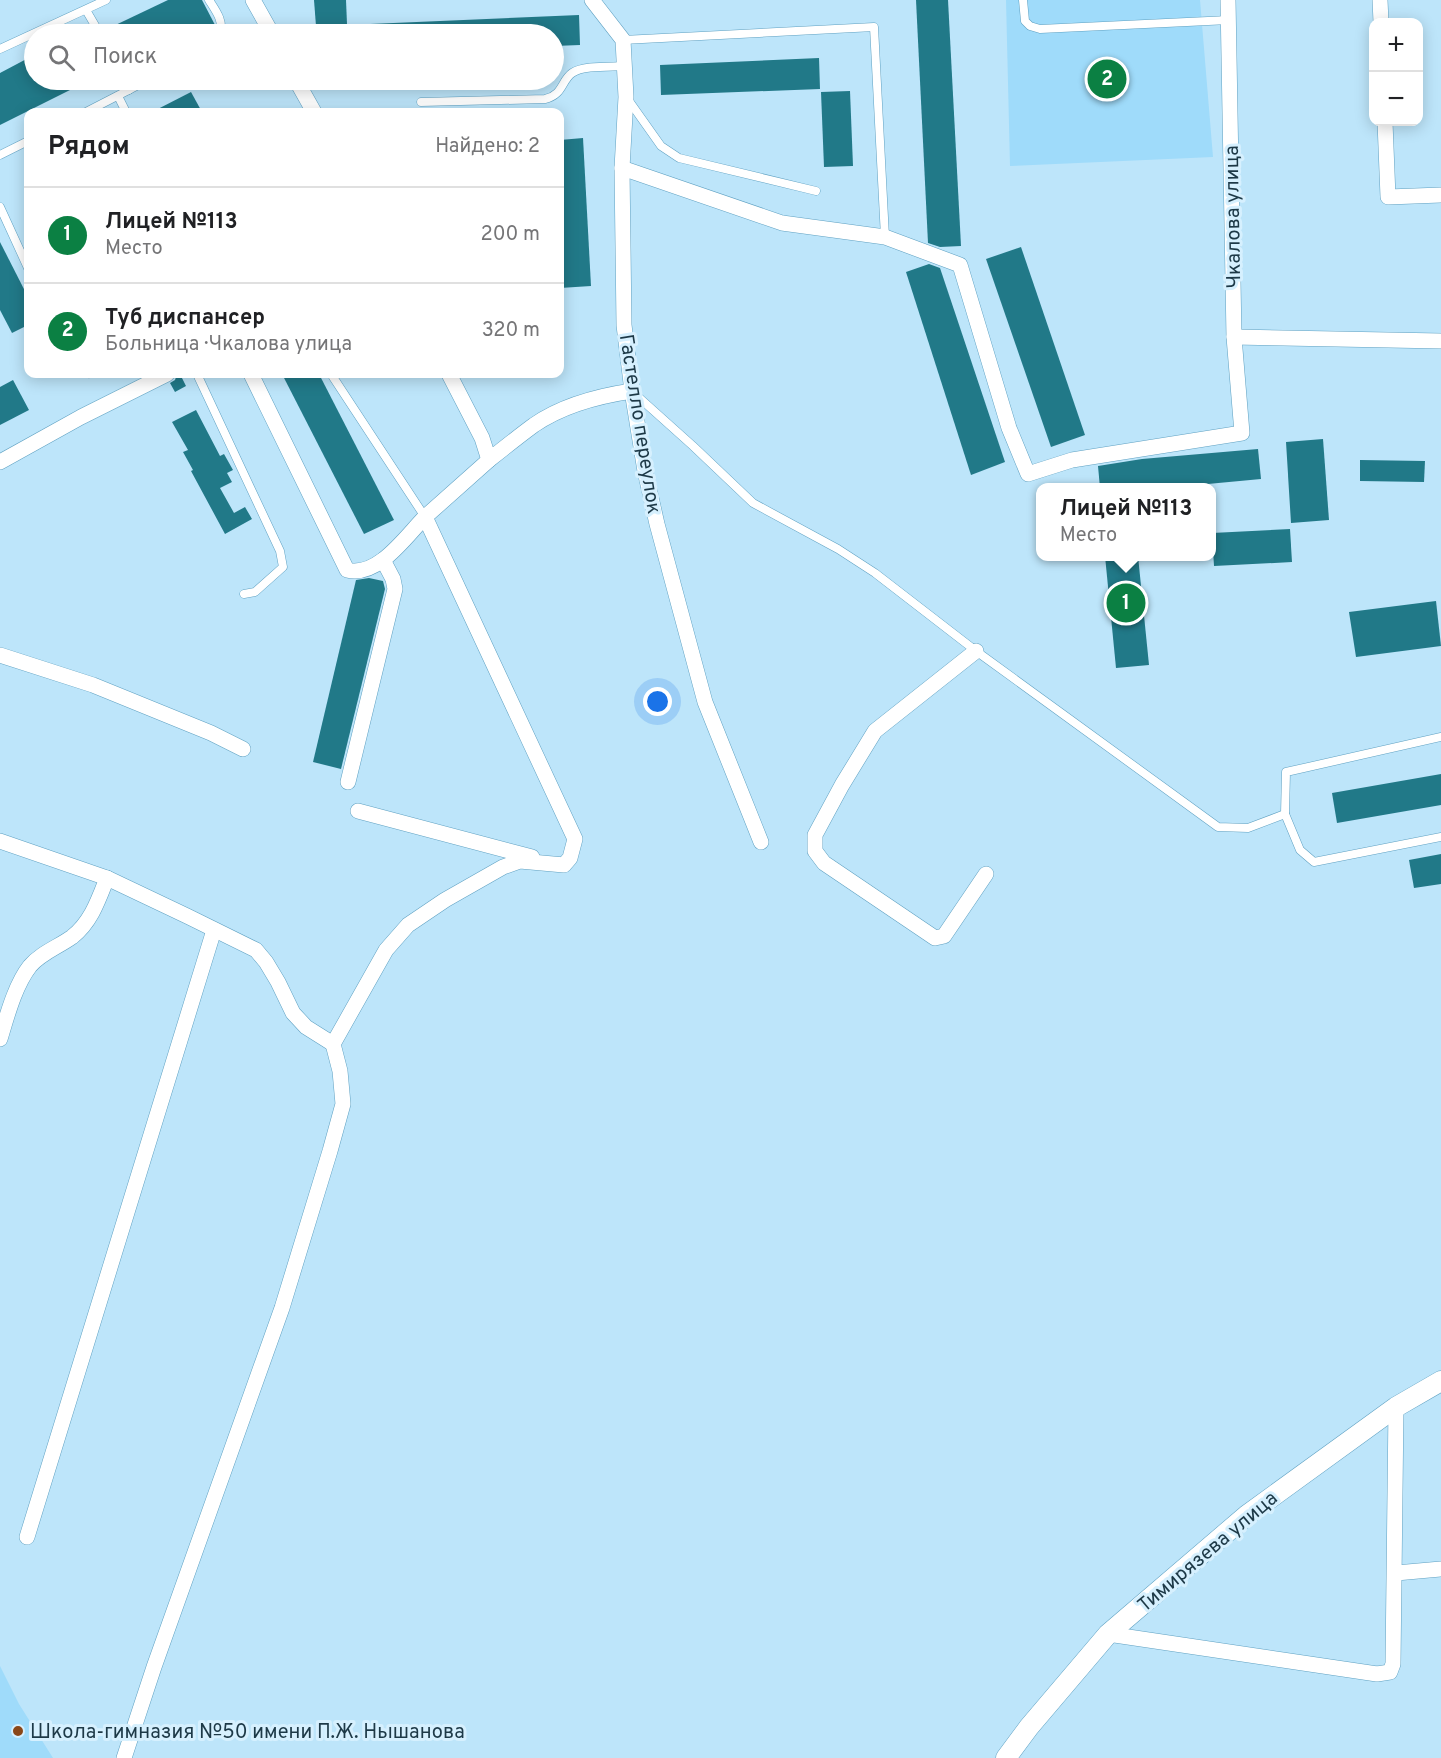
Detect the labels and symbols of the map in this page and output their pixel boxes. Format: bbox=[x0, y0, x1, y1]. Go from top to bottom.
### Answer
pin: 2 bbox=[1088, 56, 1126, 101]
street label: Чкалова улица bbox=[1220, 145, 1248, 289]
street label: Гастелло переулок bbox=[612, 332, 666, 516]
pin: 1 bbox=[1106, 580, 1146, 626]
your location bbox=[643, 687, 672, 716]
street label: Тимирязева улица bbox=[1133, 1486, 1284, 1619]
place label: Школа-гимназия №50 имени П.Ж. Нышанова bbox=[30, 1720, 465, 1746]
marker: Школа-гимназия №50 имени П.Ж. Нышанова bbox=[11, 1724, 25, 1738]

